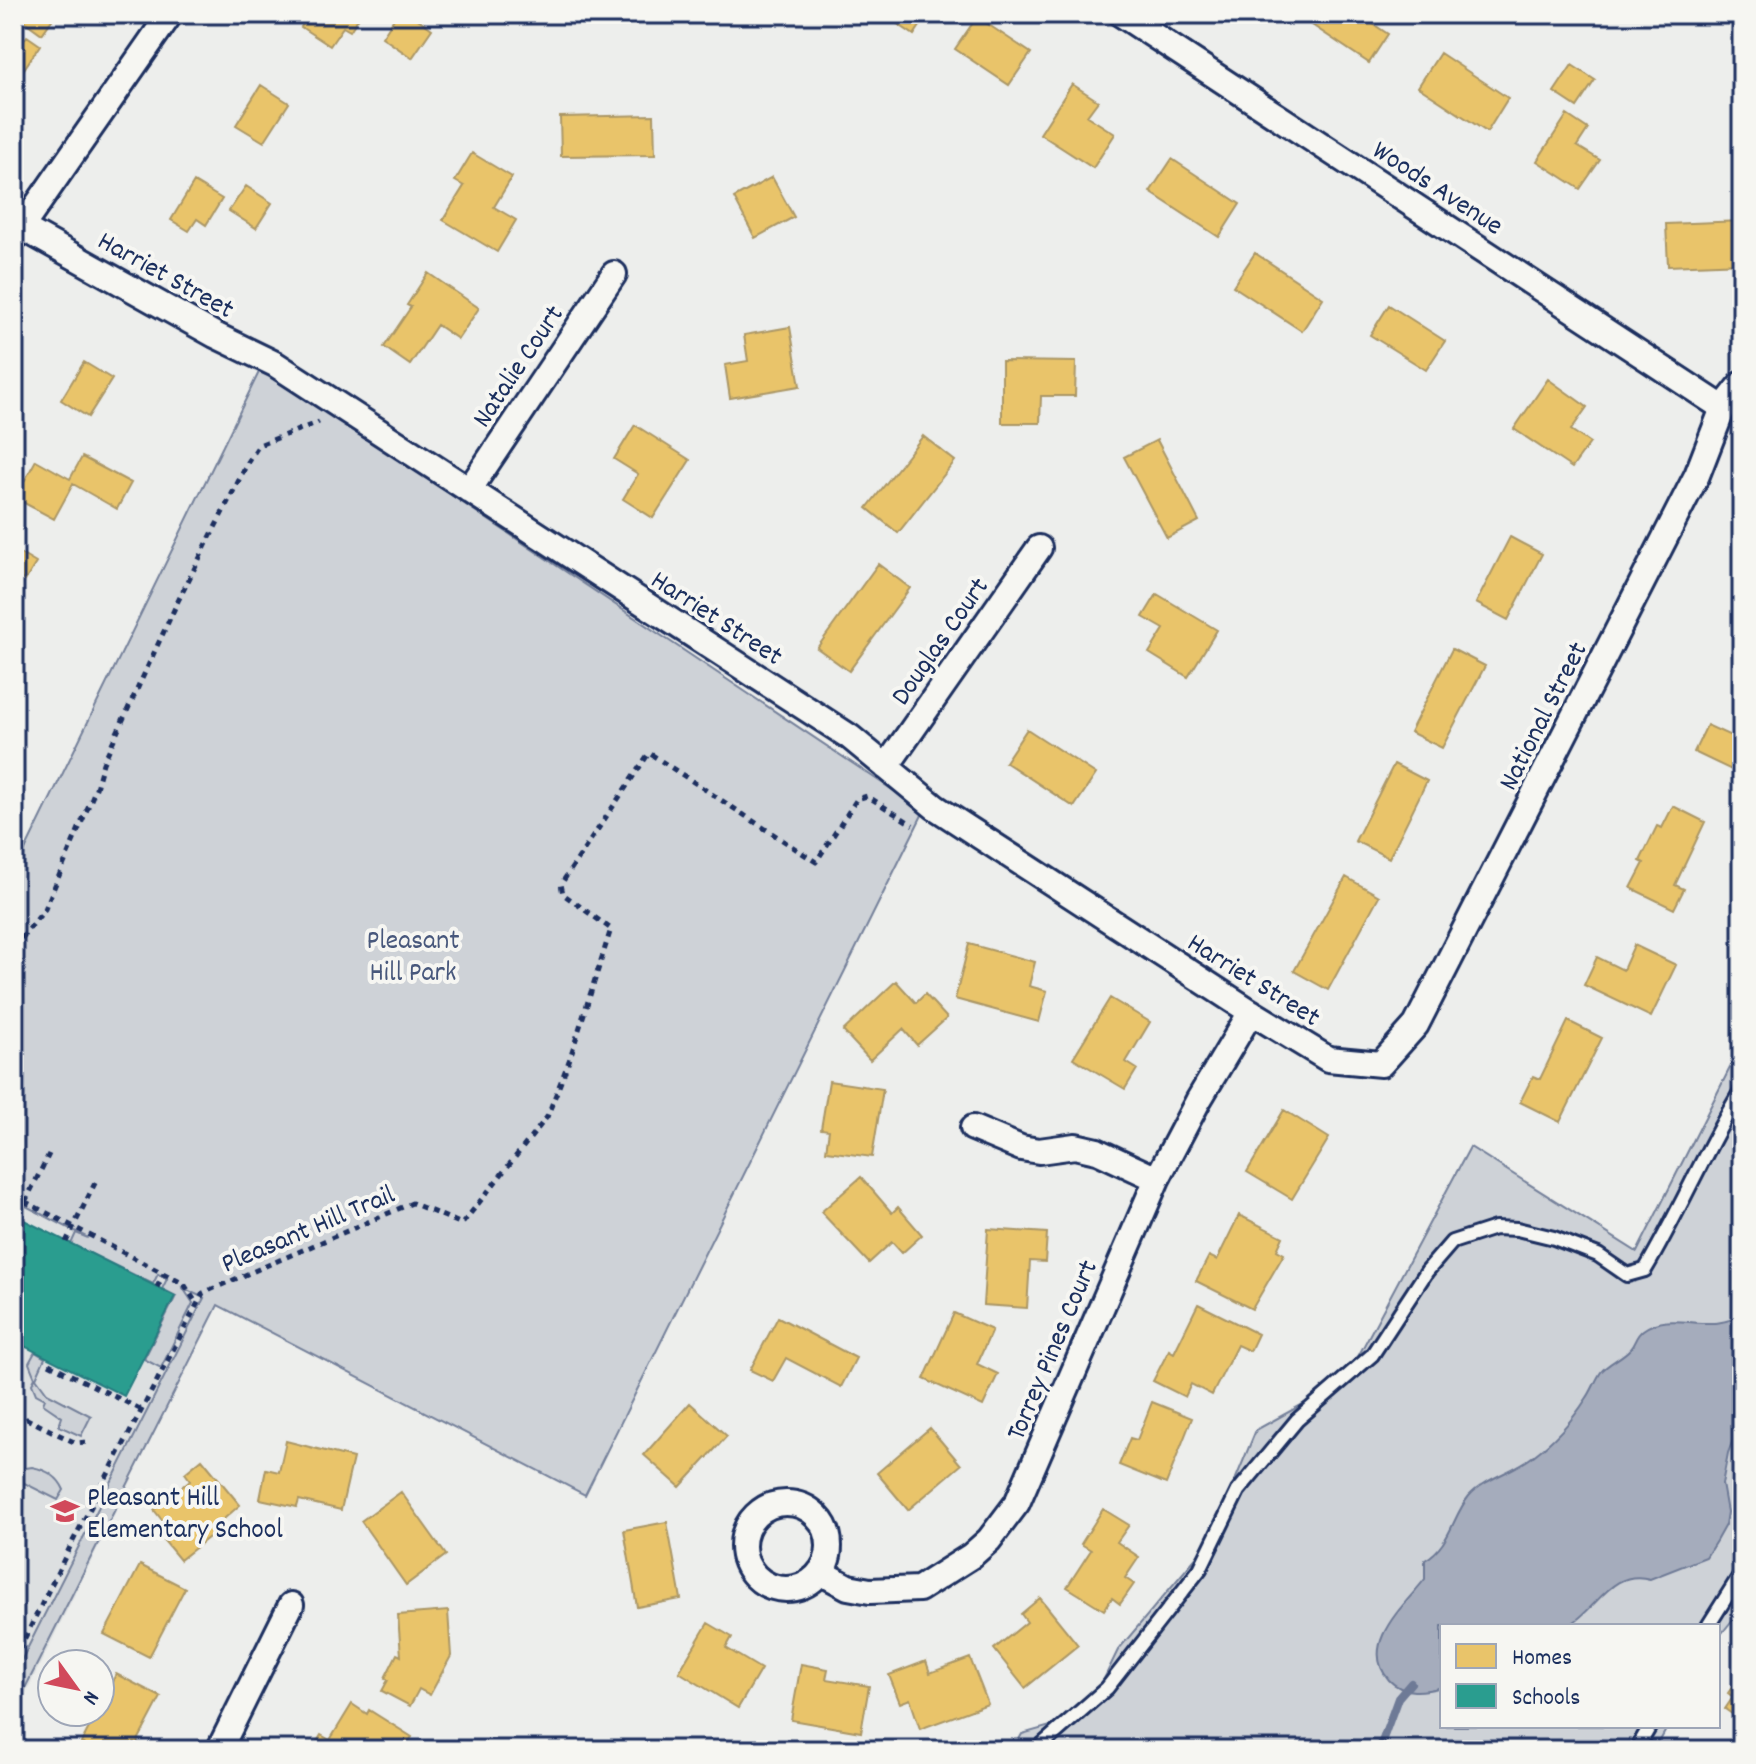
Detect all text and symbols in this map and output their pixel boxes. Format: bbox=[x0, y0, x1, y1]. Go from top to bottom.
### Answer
street label: Woods Avenue bbox=[1363, 133, 1510, 248]
street label: Harriet Street bbox=[89, 223, 240, 331]
street label: Natalie Court bbox=[464, 299, 576, 437]
street label: Harriet Street bbox=[641, 562, 789, 678]
street label: Douglas Court bbox=[883, 571, 1001, 715]
street label: National Street bbox=[1491, 636, 1600, 799]
park label: Pleasant Hill Park bbox=[366, 923, 460, 995]
street label: Harriet Street bbox=[1178, 925, 1327, 1039]
street label: Pleasant Hill Trail bbox=[216, 1177, 402, 1286]
street label: Torrey Pines Court bbox=[999, 1255, 1111, 1447]
place label: Pleasant Hill Elementary School bbox=[87, 1480, 283, 1552]
school or university icon: Pleasant Hill Elementary School bbox=[50, 1496, 80, 1526]
legend bbox=[1440, 1624, 1720, 1728]
text: Homes bbox=[1512, 1642, 1572, 1676]
north arrow bbox=[36, 1648, 116, 1728]
text: Schools bbox=[1512, 1682, 1580, 1716]
text: N bbox=[74, 1684, 106, 1710]

